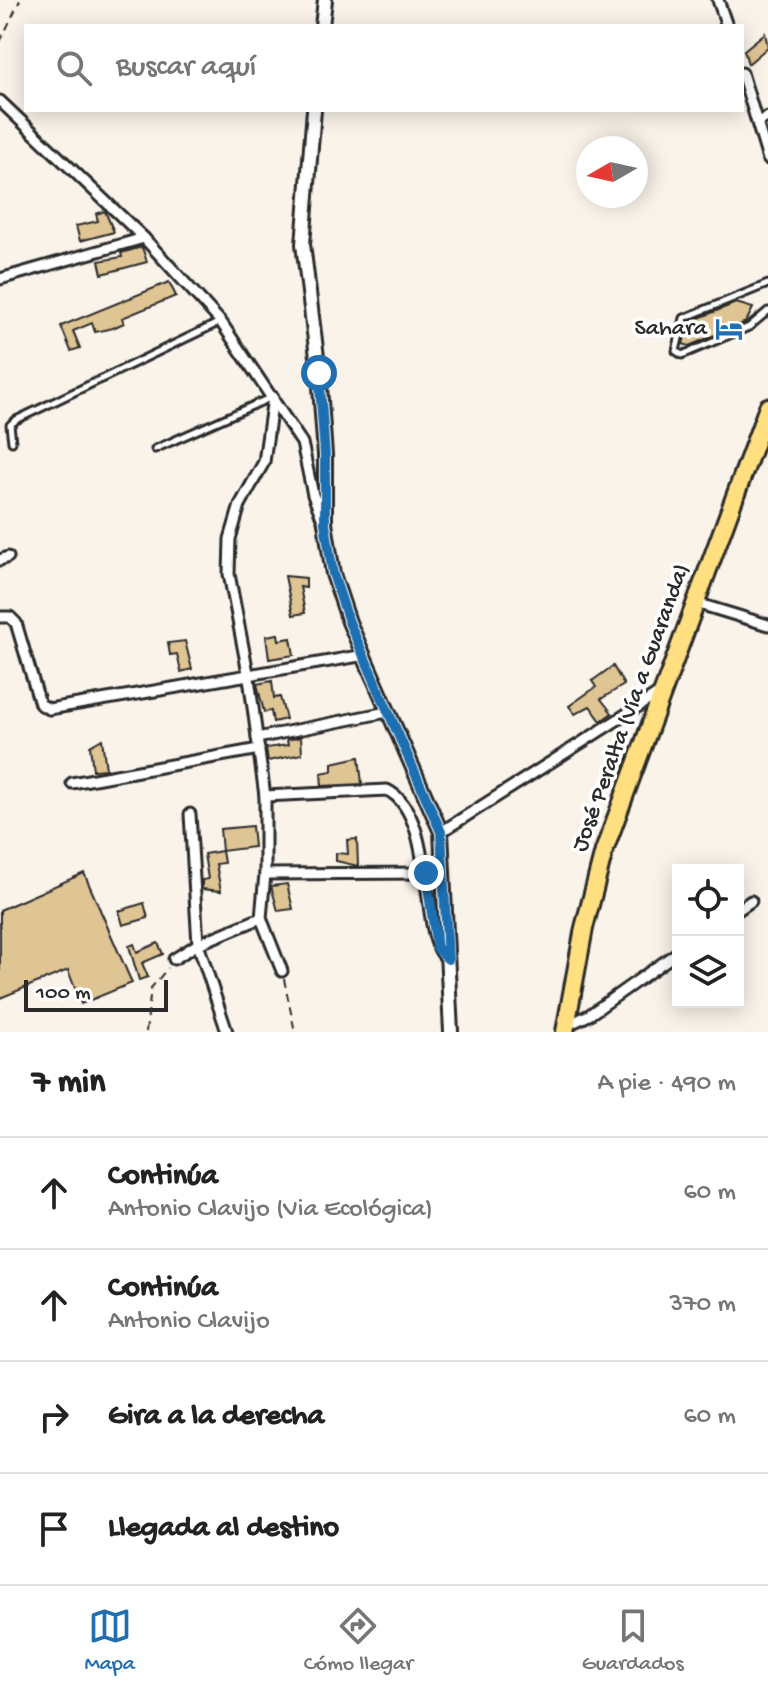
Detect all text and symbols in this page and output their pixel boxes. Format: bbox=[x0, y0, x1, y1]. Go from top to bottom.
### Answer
search box bbox=[24, 24, 744, 112]
icon: search bbox=[52, 46, 96, 90]
text: Buscar aquí bbox=[116, 51, 256, 86]
north arrow bbox=[576, 136, 648, 208]
hotel icon: Sahara bbox=[714, 314, 744, 344]
place label: Sahara bbox=[635, 315, 708, 344]
route start bbox=[301, 355, 337, 391]
street label: José Peralta (Vía a Guaranda) bbox=[566, 560, 698, 856]
route end bbox=[408, 855, 444, 891]
map controls bbox=[672, 864, 744, 1008]
button: locate bbox=[672, 864, 744, 936]
button: layers bbox=[672, 936, 744, 1008]
scale bar bbox=[24, 976, 168, 1012]
text: 100 m bbox=[36, 981, 91, 1007]
text: 7 min bbox=[32, 1064, 105, 1104]
text: A pie · 490 m bbox=[597, 1069, 736, 1100]
text: Continúa bbox=[108, 1160, 218, 1195]
icon: ahead bbox=[32, 1171, 76, 1215]
text: 60 m bbox=[683, 1178, 736, 1209]
text: Antonio Clavijo (Via Ecológica) bbox=[108, 1195, 433, 1226]
text: Continúa bbox=[108, 1272, 218, 1307]
icon: ahead bbox=[32, 1283, 76, 1327]
text: 370 m bbox=[670, 1290, 736, 1321]
text: Antonio Clavijo bbox=[108, 1307, 270, 1338]
icon: right bbox=[32, 1395, 76, 1439]
text: Gira a la derecha bbox=[108, 1400, 324, 1435]
text: 60 m bbox=[683, 1402, 736, 1433]
icon: arrive bbox=[32, 1507, 76, 1551]
text: Llegada al destino bbox=[108, 1512, 339, 1547]
tab: Mapa bbox=[84, 1604, 135, 1678]
tab: Cómo llegar bbox=[304, 1604, 413, 1678]
tab: Guardados bbox=[582, 1604, 684, 1678]

